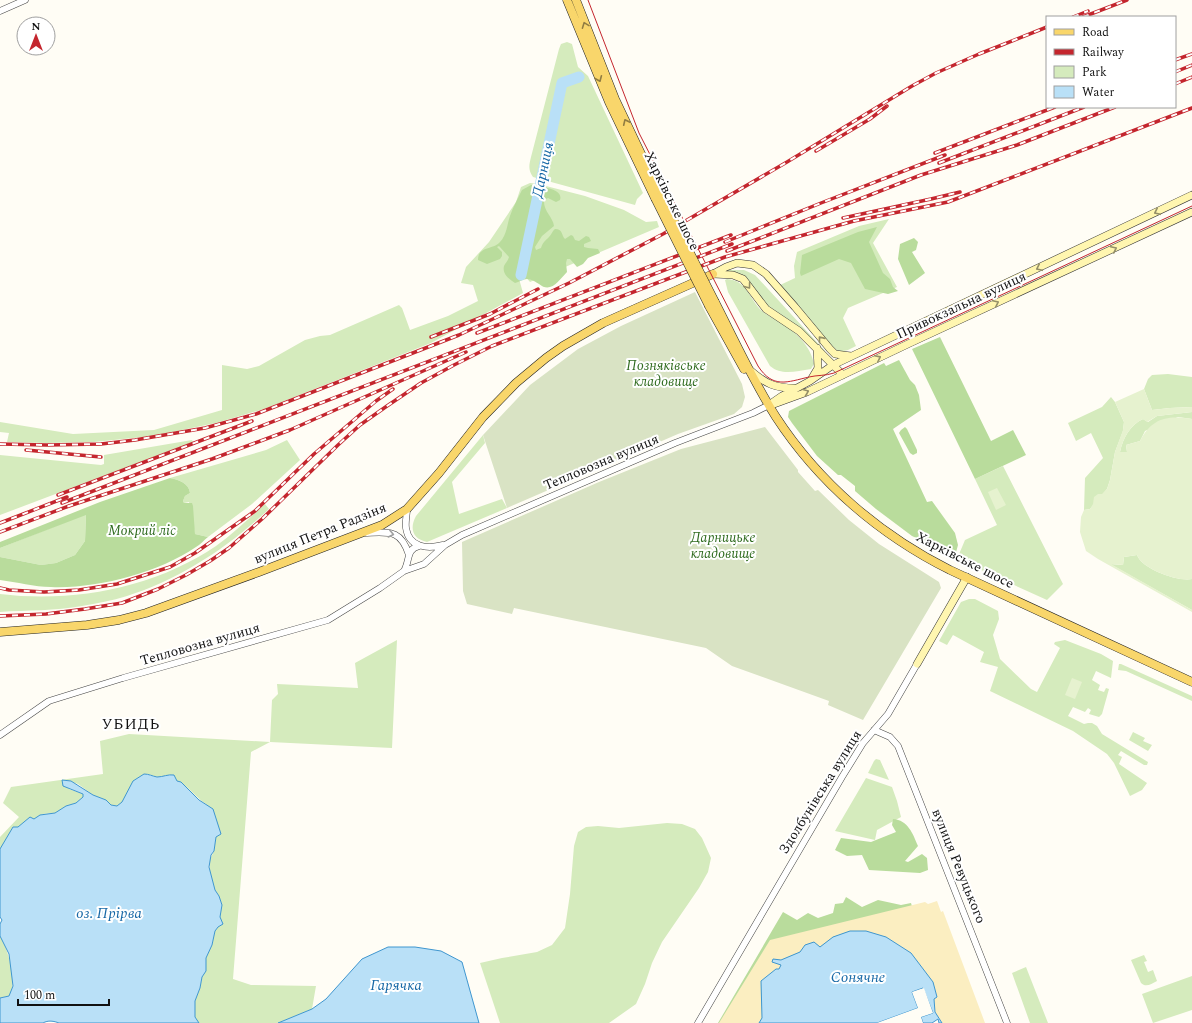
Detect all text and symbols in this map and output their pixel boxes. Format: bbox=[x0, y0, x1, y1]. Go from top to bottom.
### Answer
north arrow bbox=[16, 16, 56, 56]
legend bbox=[1046, 16, 1176, 108]
text: N bbox=[32, 18, 41, 35]
one-way arrow bbox=[582, 22, 590, 29]
text: Road bbox=[1082, 23, 1109, 42]
text: Railway bbox=[1082, 43, 1125, 62]
text: Park bbox=[1082, 63, 1107, 82]
one-way arrow bbox=[594, 75, 602, 83]
text: Water bbox=[1082, 83, 1114, 102]
one-way arrow bbox=[623, 119, 631, 127]
water label: Дарниця bbox=[526, 140, 560, 201]
street label: Харківське шосе bbox=[639, 148, 705, 254]
one-way arrow bbox=[1153, 207, 1161, 215]
one-way arrow bbox=[1109, 246, 1117, 254]
one-way arrow bbox=[1036, 263, 1044, 271]
street label: Привокзальна вулиця bbox=[892, 266, 1030, 344]
one-way arrow bbox=[743, 281, 750, 288]
one-way arrow bbox=[991, 300, 999, 308]
one-way arrow bbox=[819, 336, 826, 343]
park label: Позняківське кладовище bbox=[626, 355, 706, 392]
one-way arrow bbox=[873, 355, 881, 363]
one-way arrow bbox=[802, 389, 809, 397]
street label: Тепловозна вулиця bbox=[540, 428, 662, 496]
street label: вулиця Петра Радзіня bbox=[251, 497, 389, 569]
park label: Мокрий ліс bbox=[108, 520, 176, 541]
street label: Харківське шосе bbox=[912, 526, 1018, 594]
park label: Дарницьке кладовище bbox=[689, 527, 756, 564]
one-way arrow bbox=[388, 530, 394, 538]
street label: Тепловозна вулиця bbox=[138, 617, 262, 671]
district label: УБИДЬ bbox=[102, 713, 160, 736]
street label: Здолбунівська вулиця bbox=[773, 726, 867, 858]
street label: вулиця Ревуцького bbox=[926, 805, 992, 927]
water label: оз. Прірва bbox=[76, 902, 142, 925]
water label: Сонячне bbox=[831, 966, 886, 989]
water label: Гарячка bbox=[370, 974, 422, 997]
scale bar bbox=[18, 981, 109, 1007]
text: 100 m bbox=[24, 986, 55, 1005]

